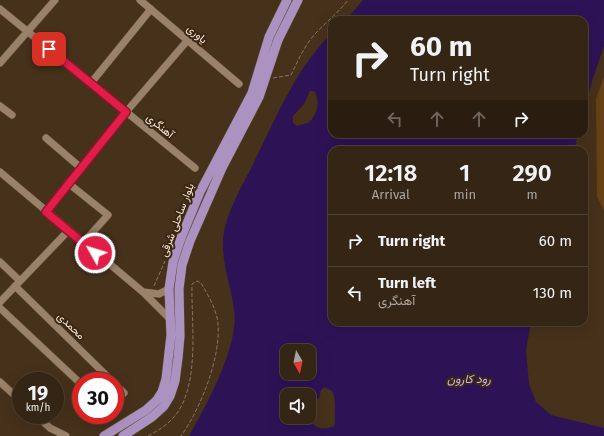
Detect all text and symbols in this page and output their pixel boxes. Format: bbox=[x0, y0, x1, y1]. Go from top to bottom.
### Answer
street label: یاوری bbox=[184, 22, 210, 46]
text: 60 m bbox=[410, 30, 472, 63]
pin bbox=[32, 32, 66, 66]
icon: right bbox=[344, 32, 396, 84]
icon: arrive bbox=[38, 38, 60, 60]
text: Turn right bbox=[410, 64, 490, 86]
icon: left bbox=[384, 108, 406, 130]
icon: ahead bbox=[426, 108, 448, 130]
icon: ahead bbox=[468, 108, 490, 130]
icon: right bbox=[510, 108, 532, 130]
street label: آهنگری bbox=[144, 111, 177, 142]
text: 12:18 bbox=[364, 159, 417, 187]
text: 1 bbox=[459, 159, 470, 187]
text: 290 bbox=[512, 159, 552, 187]
street label: بلوار ساحلی شرقی bbox=[157, 181, 197, 259]
text: Arrival bbox=[372, 187, 410, 202]
text: min bbox=[454, 187, 476, 202]
text: m bbox=[526, 187, 538, 202]
icon: right bbox=[344, 230, 366, 252]
position arrow bbox=[74, 232, 116, 274]
text: Turn right bbox=[378, 232, 445, 250]
text: 60 m bbox=[539, 232, 572, 250]
text: Turn left bbox=[378, 274, 436, 292]
icon: left bbox=[344, 282, 366, 304]
text: 130 m bbox=[533, 284, 572, 302]
text: آهنگری bbox=[378, 293, 415, 308]
street label: محمدی bbox=[55, 310, 88, 342]
north arrow bbox=[280, 344, 316, 380]
map controls bbox=[280, 344, 316, 424]
speed limit sign: 30 bbox=[72, 372, 124, 424]
water label: رود کارون bbox=[447, 372, 491, 387]
text: 19 bbox=[28, 381, 48, 405]
button: sound bbox=[280, 388, 316, 424]
text: km/h bbox=[26, 402, 50, 414]

